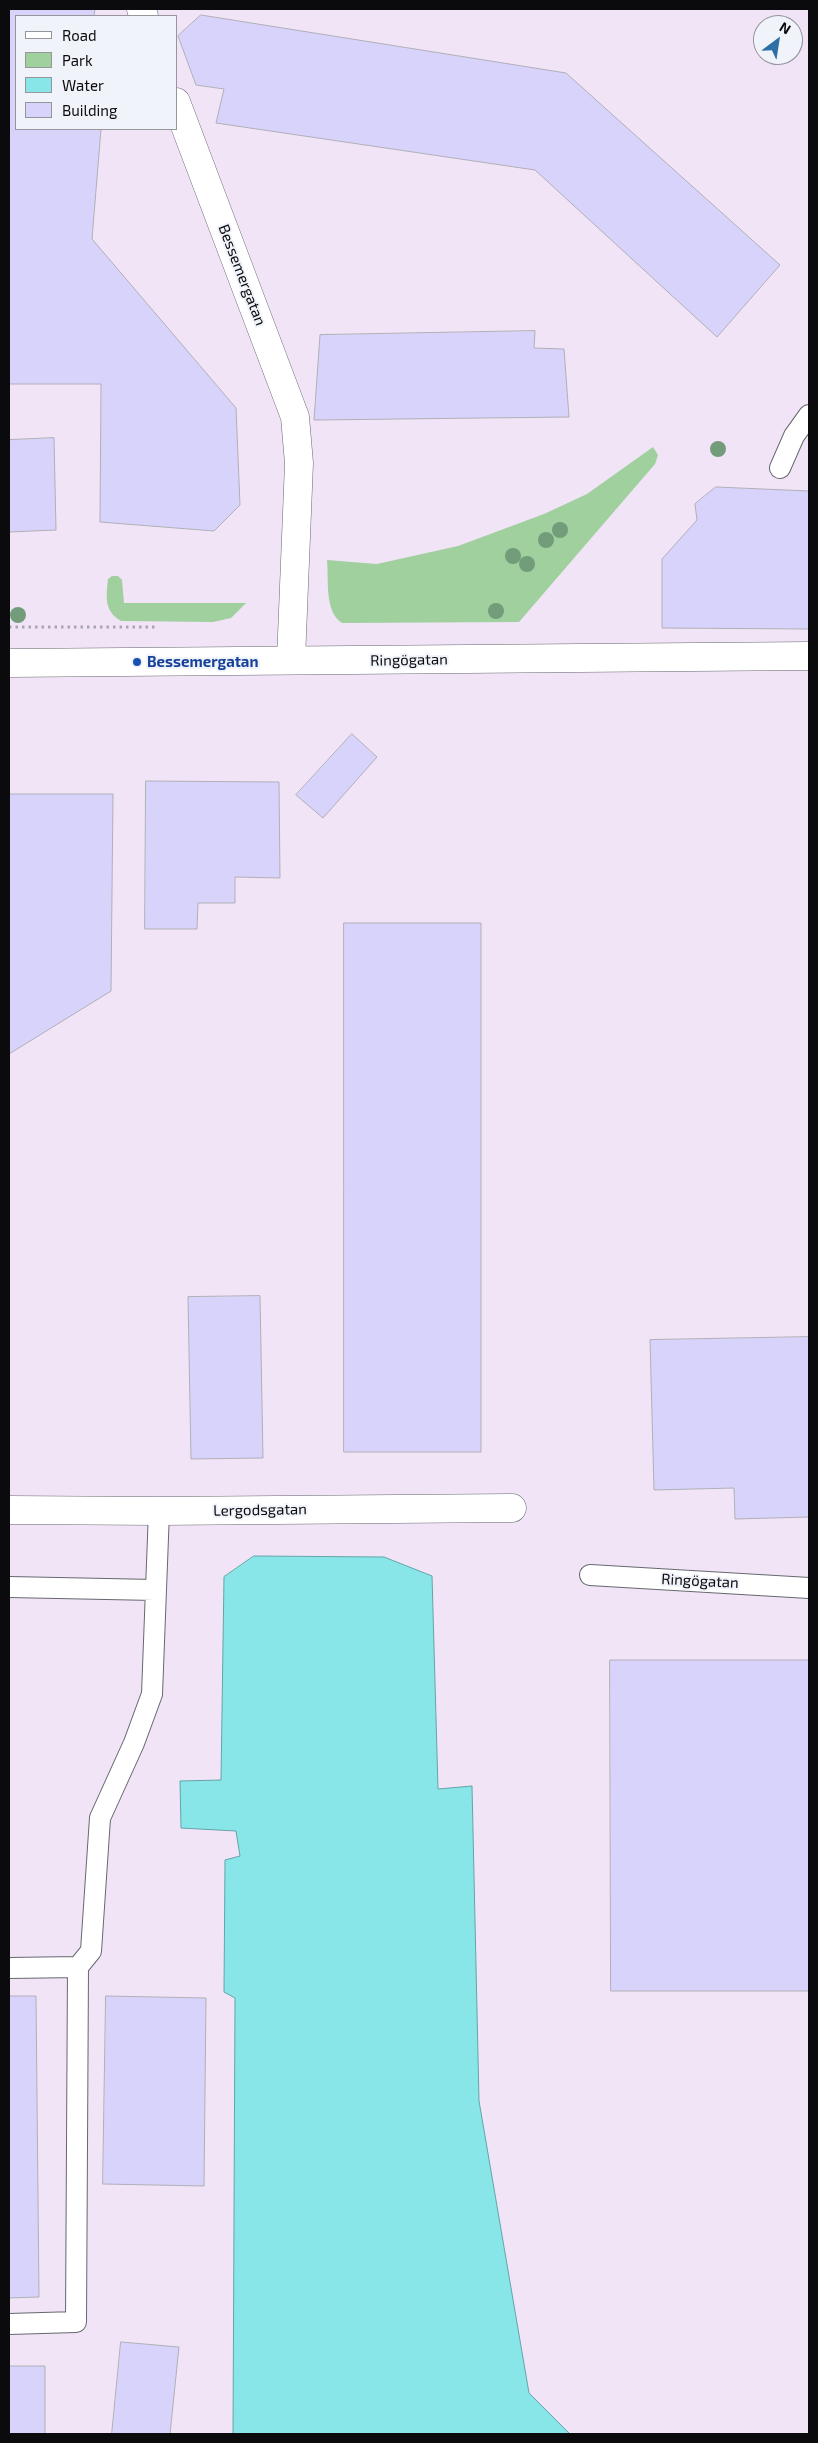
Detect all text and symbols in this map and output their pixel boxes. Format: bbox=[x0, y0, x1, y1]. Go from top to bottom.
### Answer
legend bbox=[15, 15, 178, 130]
north arrow bbox=[753, 15, 803, 65]
text: N bbox=[777, 18, 794, 37]
text: Road bbox=[62, 26, 97, 44]
text: Park bbox=[62, 51, 93, 69]
text: Water bbox=[62, 76, 104, 94]
text: Building bbox=[62, 101, 117, 119]
street label: Bessemergatan bbox=[214, 222, 270, 328]
street label: Ringögatan bbox=[370, 650, 448, 670]
place label: Bessemergatan bbox=[147, 653, 258, 671]
marker: Bessemergatan bbox=[131, 656, 143, 668]
street label: Lergodsgatan bbox=[213, 1500, 307, 1520]
street label: Ringögatan bbox=[661, 1570, 739, 1592]

